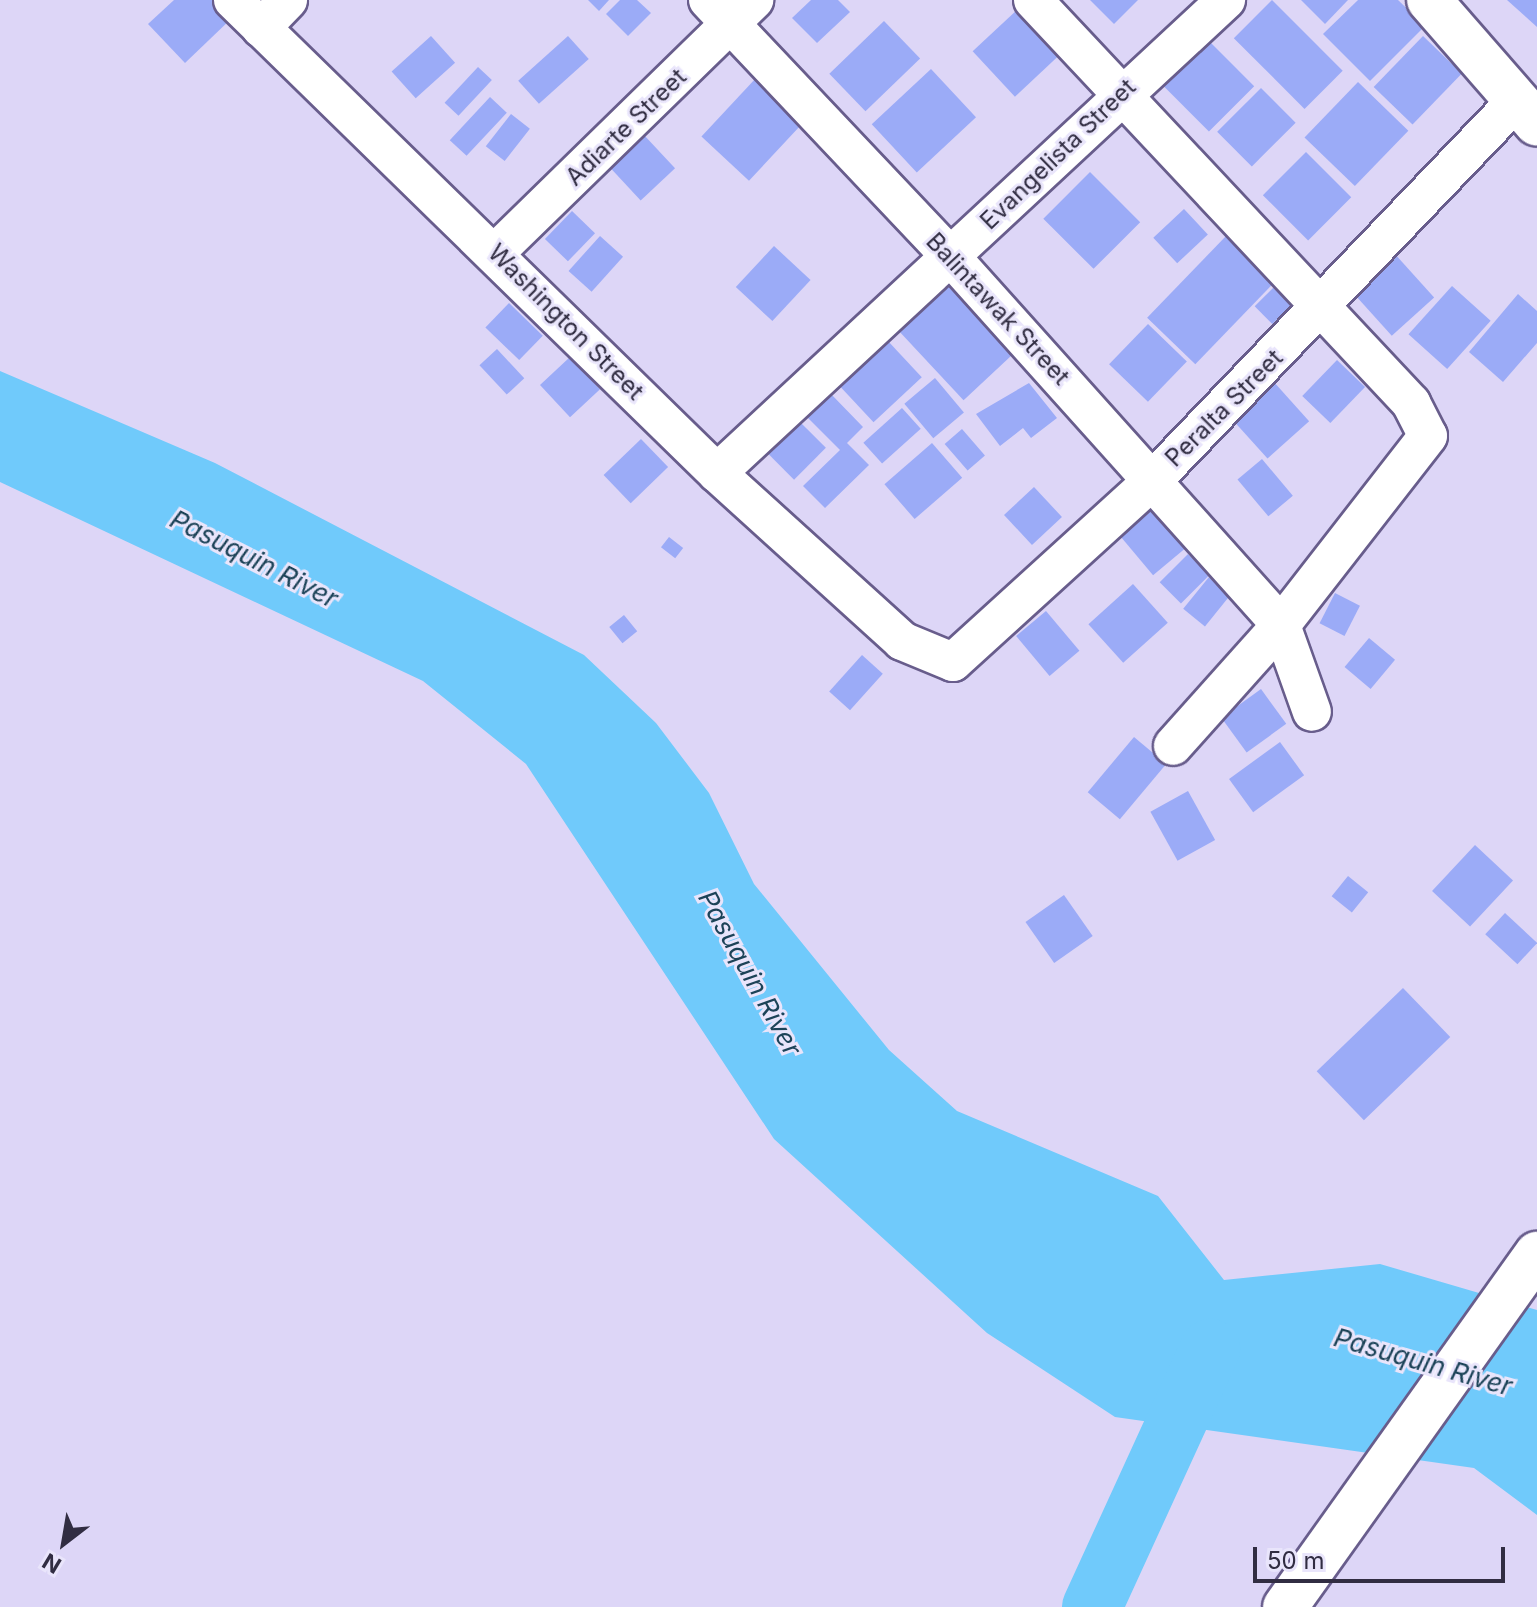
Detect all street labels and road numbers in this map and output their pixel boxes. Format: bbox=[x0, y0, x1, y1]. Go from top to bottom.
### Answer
street label: Adiarte Street bbox=[560, 62, 692, 192]
street label: Evangelista Street bbox=[974, 73, 1142, 235]
street label: Balintawak Street bbox=[920, 227, 1076, 391]
street label: Washington Street bbox=[482, 238, 650, 406]
street label: Peralta Street bbox=[1159, 343, 1289, 473]

